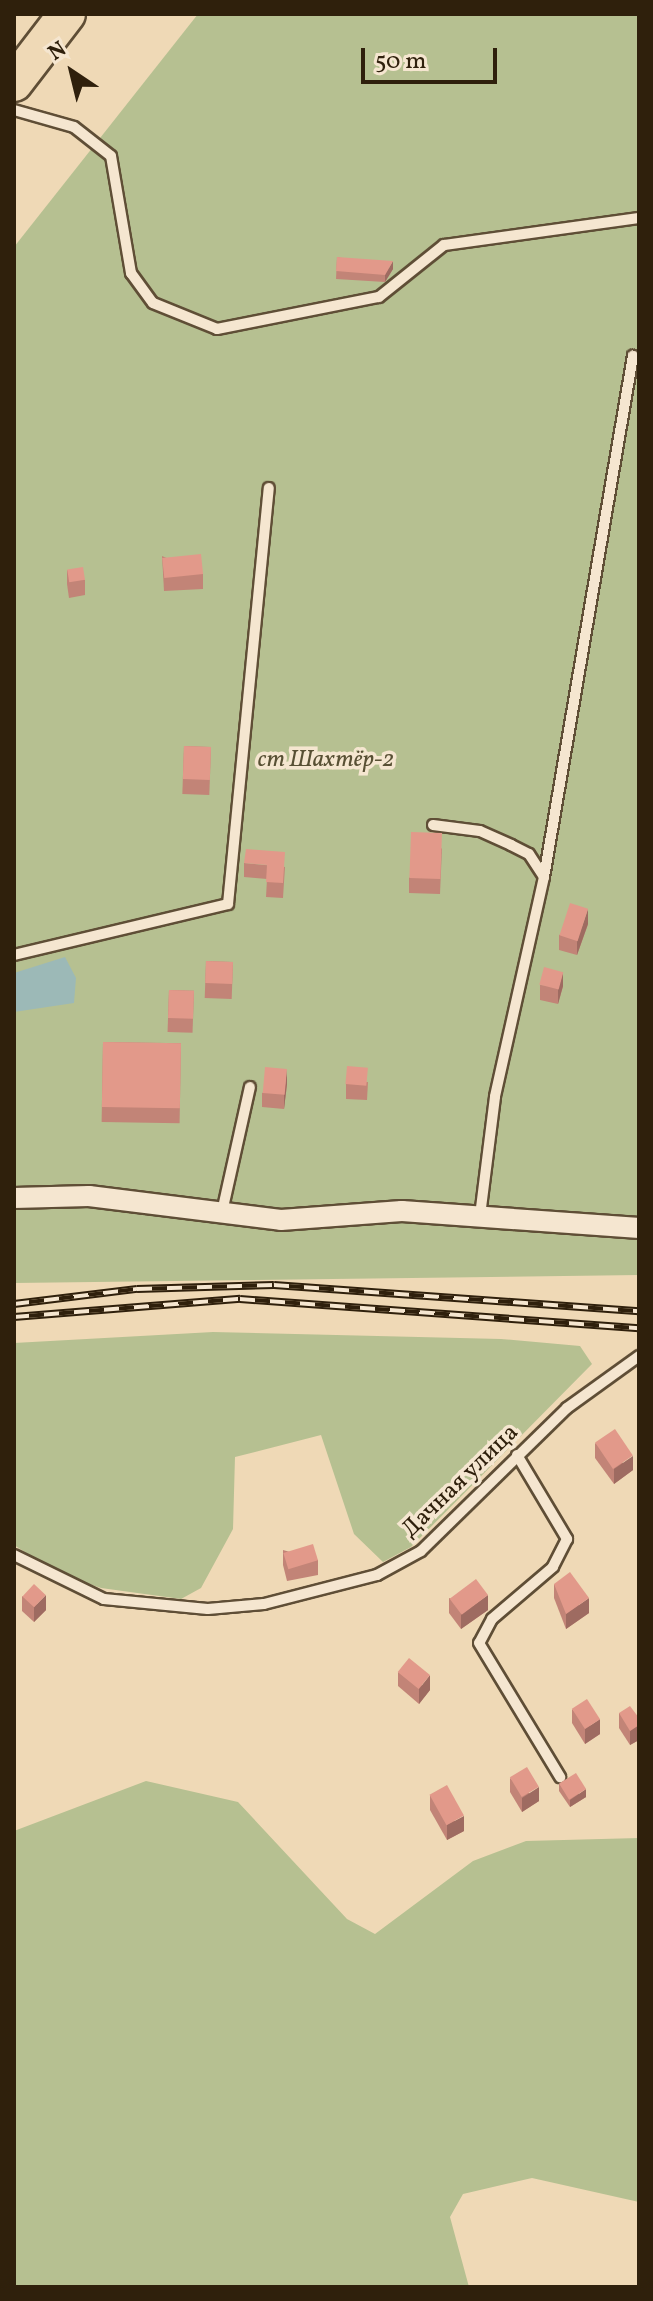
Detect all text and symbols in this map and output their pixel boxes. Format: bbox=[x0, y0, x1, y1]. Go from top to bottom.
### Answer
north arrow bbox=[32, 32, 112, 112]
scale bar bbox=[365, 32, 501, 82]
text: N bbox=[43, 35, 73, 69]
text: 50 m bbox=[375, 45, 427, 79]
park label: ст Шахтёр-2 bbox=[258, 747, 394, 775]
street label: Дачная улица bbox=[396, 1419, 526, 1545]

